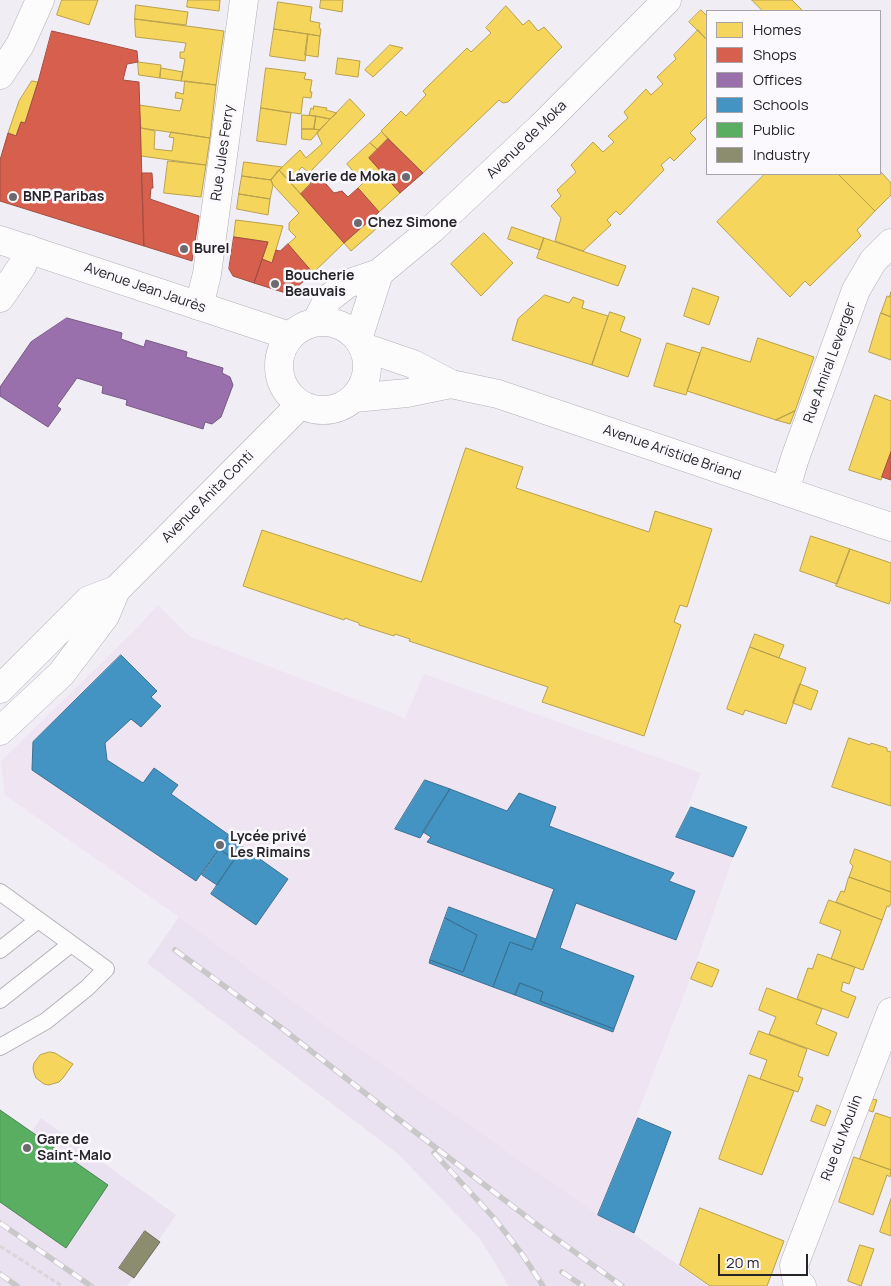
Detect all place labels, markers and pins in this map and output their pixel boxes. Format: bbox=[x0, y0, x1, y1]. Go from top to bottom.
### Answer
place label: Laverie de Moka bbox=[288, 169, 396, 185]
marker: Laverie de Moka bbox=[400, 171, 412, 183]
place label: BNP Paribas bbox=[23, 189, 104, 205]
marker: BNP Paribas bbox=[7, 191, 19, 203]
place label: Chez Simone bbox=[368, 215, 457, 231]
marker: Chez Simone bbox=[352, 217, 364, 229]
place label: Burel bbox=[194, 241, 229, 257]
marker: Burel bbox=[178, 243, 190, 255]
place label: Boucherie Beauvais bbox=[285, 268, 354, 300]
marker: Boucherie Beauvais bbox=[269, 278, 281, 290]
place label: Lycée privé Les Rimains bbox=[230, 829, 310, 862]
marker: Lycée privé Les Rimains bbox=[214, 839, 226, 851]
place label: Gare de Saint-Malo bbox=[37, 1132, 112, 1164]
marker: Gare de Saint-Malo bbox=[21, 1142, 33, 1154]

